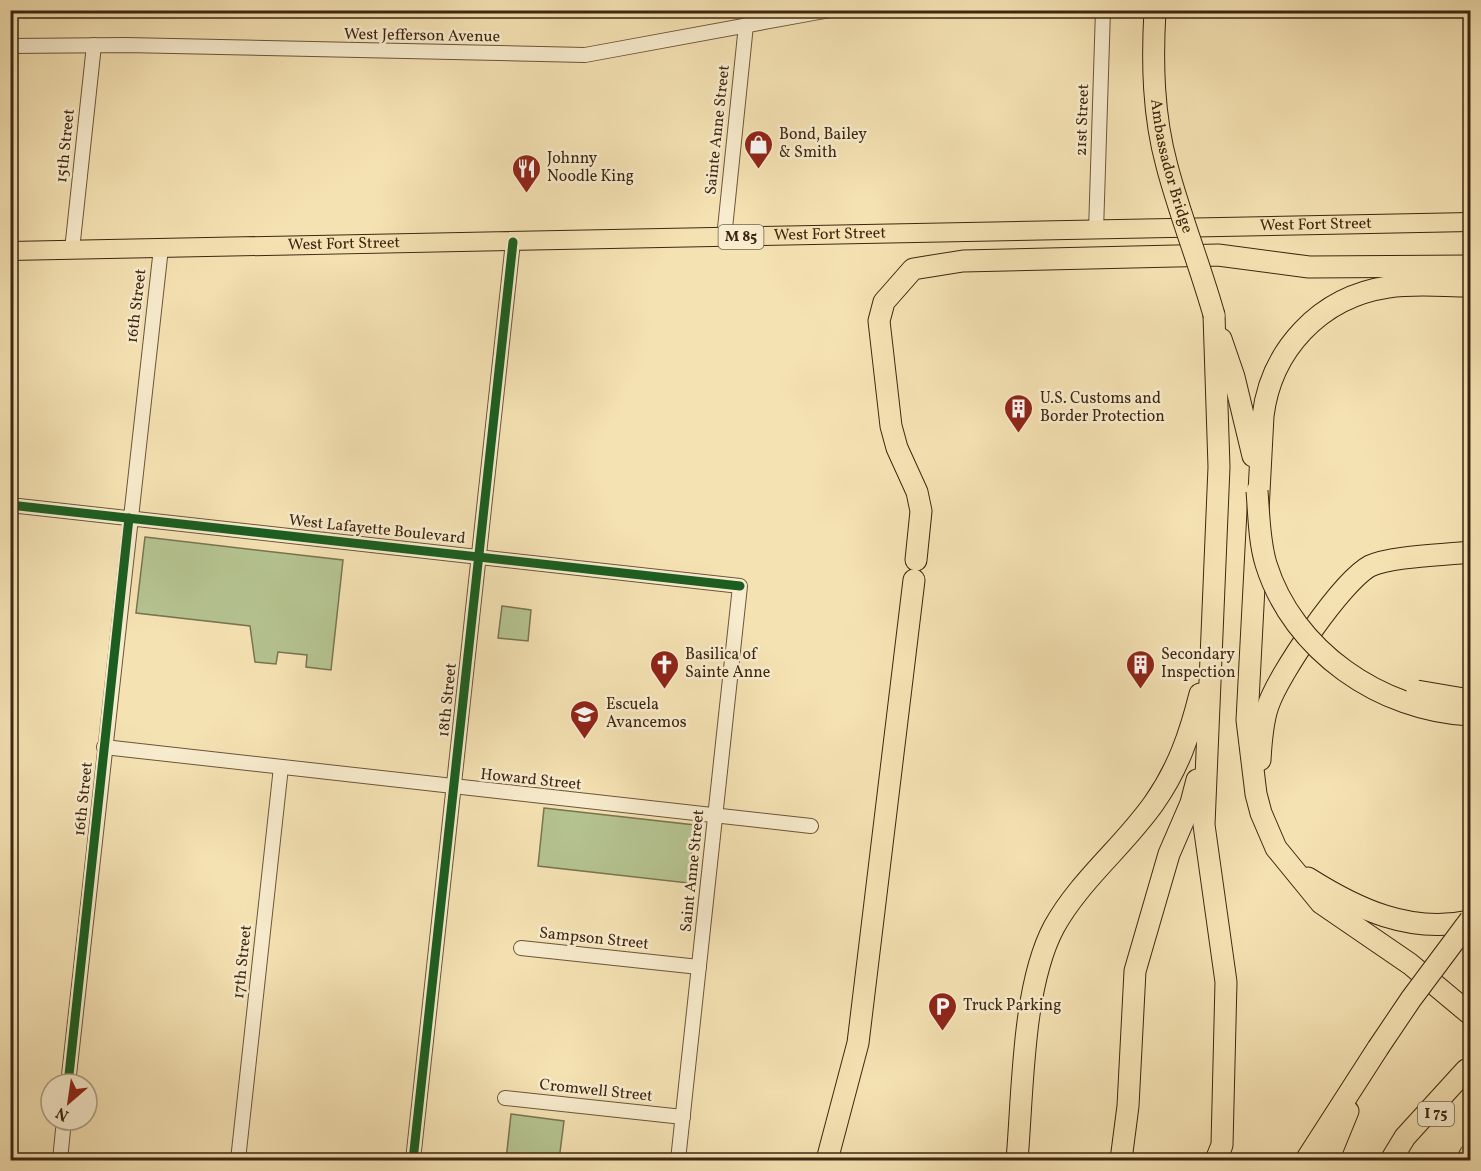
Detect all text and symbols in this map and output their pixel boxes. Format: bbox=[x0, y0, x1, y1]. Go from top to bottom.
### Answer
street label: West Jefferson Avenue bbox=[344, 24, 500, 48]
street label: Sainte Anne Street bbox=[700, 64, 736, 196]
street label: 21st Street bbox=[1071, 83, 1095, 157]
street label: Ambassador Bridge bbox=[1144, 98, 1198, 236]
street label: 15th Street bbox=[51, 108, 81, 184]
place label: Bond, Bailey & Smith bbox=[779, 124, 867, 164]
shop icon: Bond, Bailey & Smith bbox=[742, 128, 774, 170]
place label: Johnny Noodle King bbox=[547, 148, 634, 188]
restaurant icon: Johnny Noodle King bbox=[510, 152, 542, 194]
street label: West Fort Street bbox=[1259, 213, 1372, 237]
street label: West Fort Street bbox=[773, 223, 887, 247]
road number: M 85 bbox=[718, 225, 764, 249]
street label: West Fort Street bbox=[288, 232, 401, 256]
street label: 16th Street bbox=[122, 267, 153, 344]
place label: U.S. Customs and Border Protection bbox=[1040, 388, 1165, 428]
building icon: U.S. Customs and Border Protection bbox=[1003, 392, 1035, 434]
street label: West Lafayette Boulevard bbox=[288, 510, 466, 550]
place label: Basilica of Sainte Anne bbox=[685, 644, 770, 684]
place label: Secondary Inspection bbox=[1161, 644, 1235, 684]
church icon: Basilica of Sainte Anne bbox=[648, 648, 680, 690]
building icon: Secondary Inspection bbox=[1124, 648, 1156, 690]
street label: 18th Street bbox=[433, 661, 463, 738]
place label: Escuela Avancemos bbox=[606, 694, 687, 734]
school or university icon: Escuela Avancemos bbox=[569, 698, 601, 740]
street label: 16th Street bbox=[69, 760, 99, 837]
street label: Howard Street bbox=[479, 764, 583, 796]
street label: Saint Anne Street bbox=[676, 808, 710, 933]
street label: Sampson Street bbox=[538, 922, 650, 956]
street label: 17th Street bbox=[228, 924, 258, 1000]
parking icon: Truck Parking bbox=[926, 990, 958, 1032]
place label: Truck Parking bbox=[963, 995, 1061, 1017]
north arrow bbox=[39, 1072, 99, 1132]
street label: Cromwell Street bbox=[538, 1074, 654, 1108]
text: N bbox=[52, 1101, 73, 1126]
road number: I 75 bbox=[1418, 1102, 1454, 1126]

